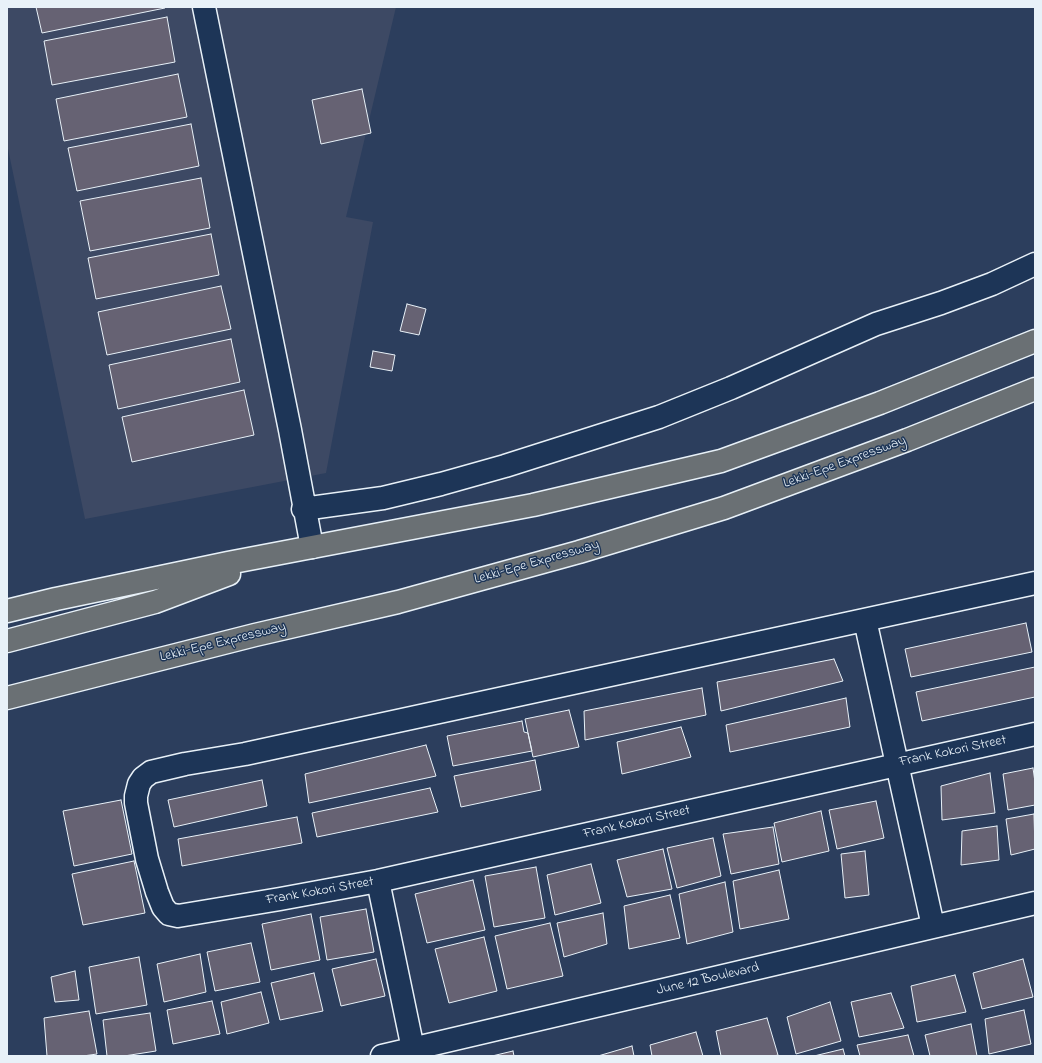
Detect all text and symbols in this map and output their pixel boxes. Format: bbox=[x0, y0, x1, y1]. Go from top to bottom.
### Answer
street label: Lekki-Epe Expressway bbox=[781, 433, 909, 493]
street label: Lekki-Epe Expressway bbox=[473, 537, 601, 589]
street label: Lekki-Epe Expressway bbox=[158, 619, 288, 667]
street label: Frank Kokori Street bbox=[898, 732, 1008, 772]
street label: Frank Kokori Street bbox=[582, 803, 692, 843]
street label: Frank Kokori Street bbox=[265, 874, 375, 910]
street label: June 12 Boulevard bbox=[655, 960, 761, 1000]

